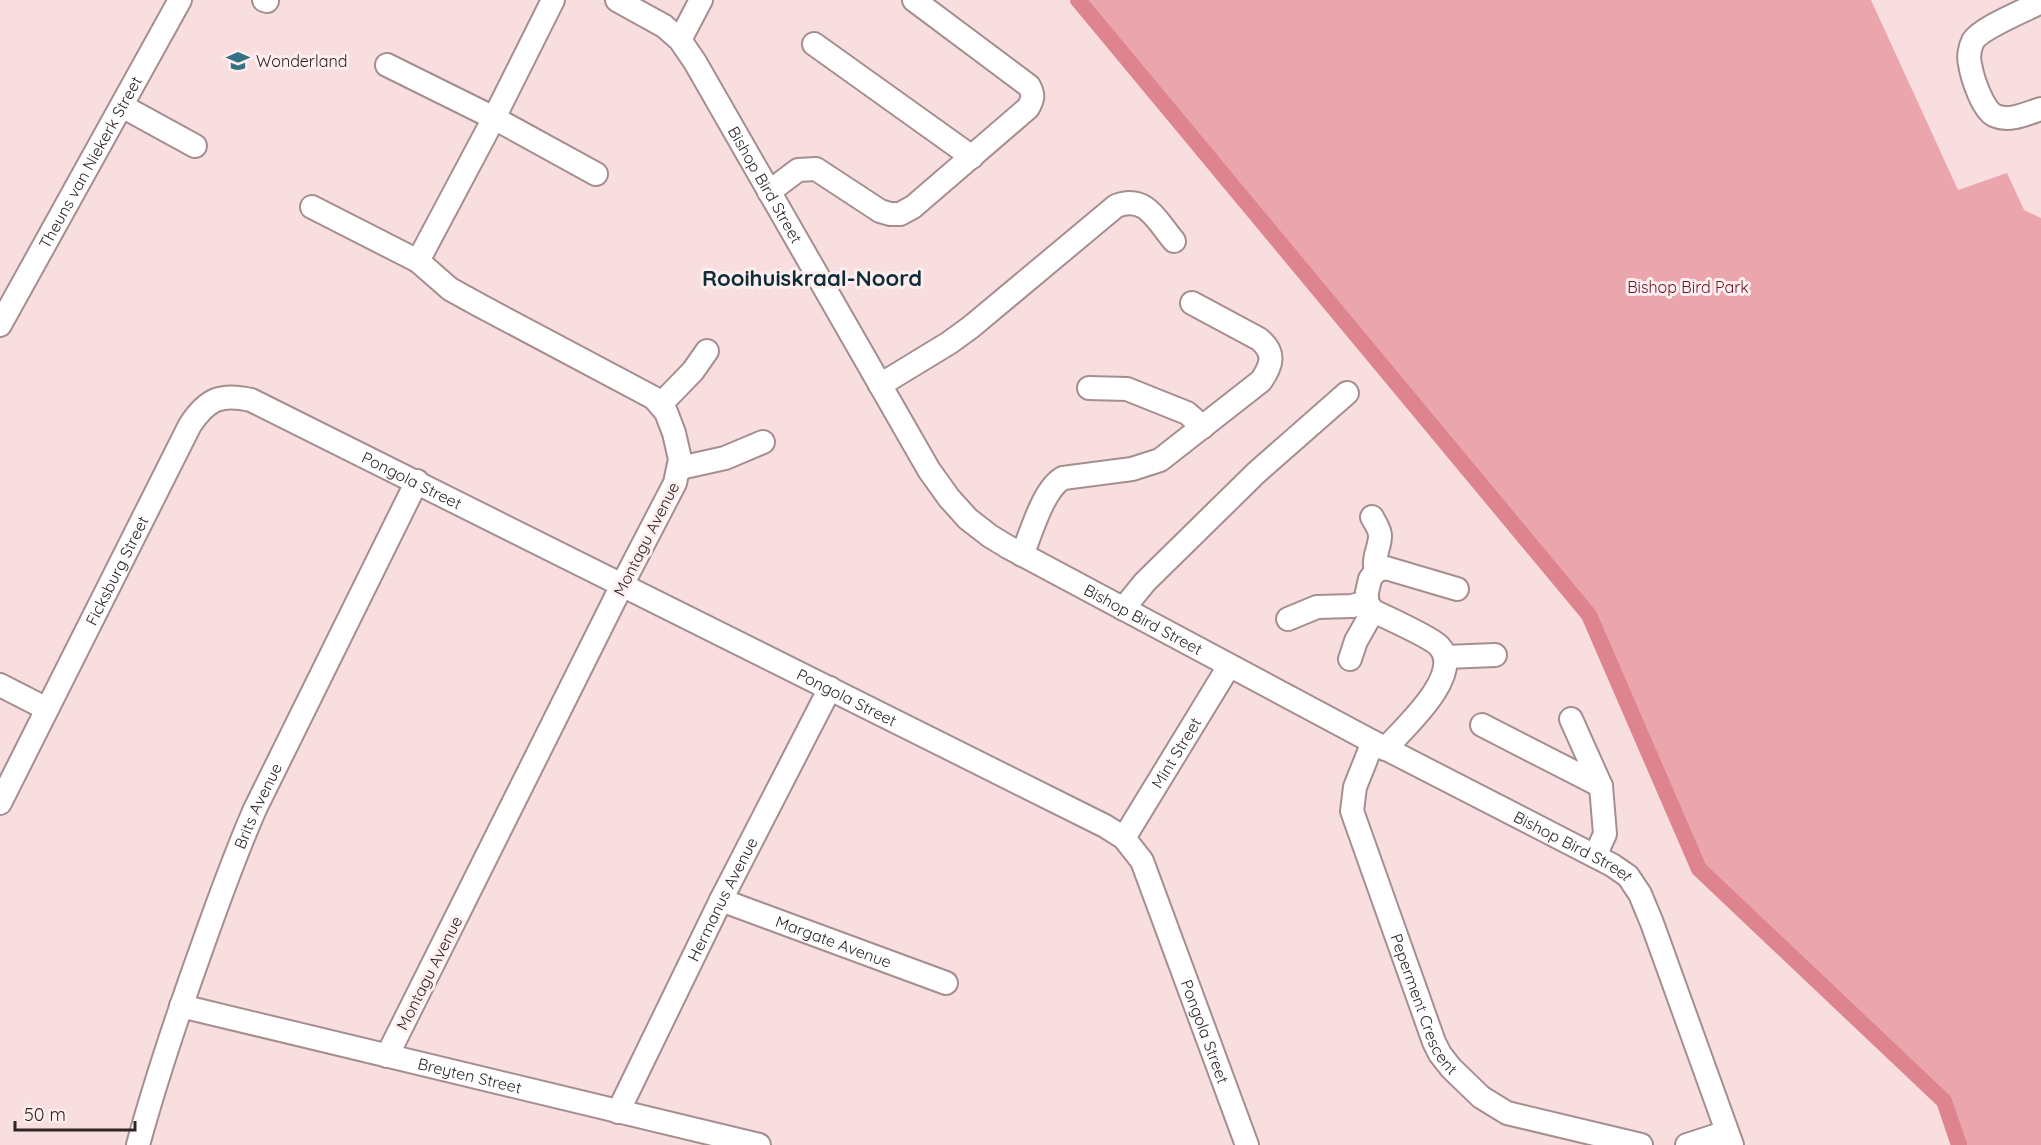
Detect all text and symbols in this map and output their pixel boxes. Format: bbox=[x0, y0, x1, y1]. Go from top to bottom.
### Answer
school or university icon: Wonderland bbox=[225, 48, 251, 74]
place label: Wonderland bbox=[256, 51, 347, 71]
street label: Theuns van Niekerk Street bbox=[34, 73, 146, 252]
street label: Bishop Bird Street bbox=[724, 123, 807, 247]
district label: Rooihuiskraal-Noord bbox=[702, 264, 922, 292]
park label: Bishop Bird Park bbox=[1627, 277, 1749, 297]
street label: Pongola Street bbox=[359, 447, 465, 514]
street label: Montagu Avenue bbox=[609, 479, 683, 599]
street label: Ficksburg Street bbox=[81, 513, 153, 629]
street label: Bishop Bird Street bbox=[1081, 579, 1206, 659]
street label: Pongola Street bbox=[793, 664, 900, 731]
street label: Mint Street bbox=[1147, 714, 1205, 792]
street label: Brits Avenue bbox=[230, 760, 286, 852]
street label: Bishop Bird Street bbox=[1510, 806, 1638, 884]
street label: Hermanus Avenue bbox=[683, 834, 762, 964]
street label: Margate Avenue bbox=[773, 911, 894, 972]
street label: Montagu Avenue bbox=[392, 913, 466, 1033]
street label: Peperment Crescent bbox=[1386, 931, 1462, 1079]
street label: Pongola Street bbox=[1177, 977, 1233, 1086]
street label: Breyten Street bbox=[416, 1053, 524, 1098]
scale bar bbox=[15, 1094, 135, 1132]
text: 50 m bbox=[24, 1103, 66, 1126]

